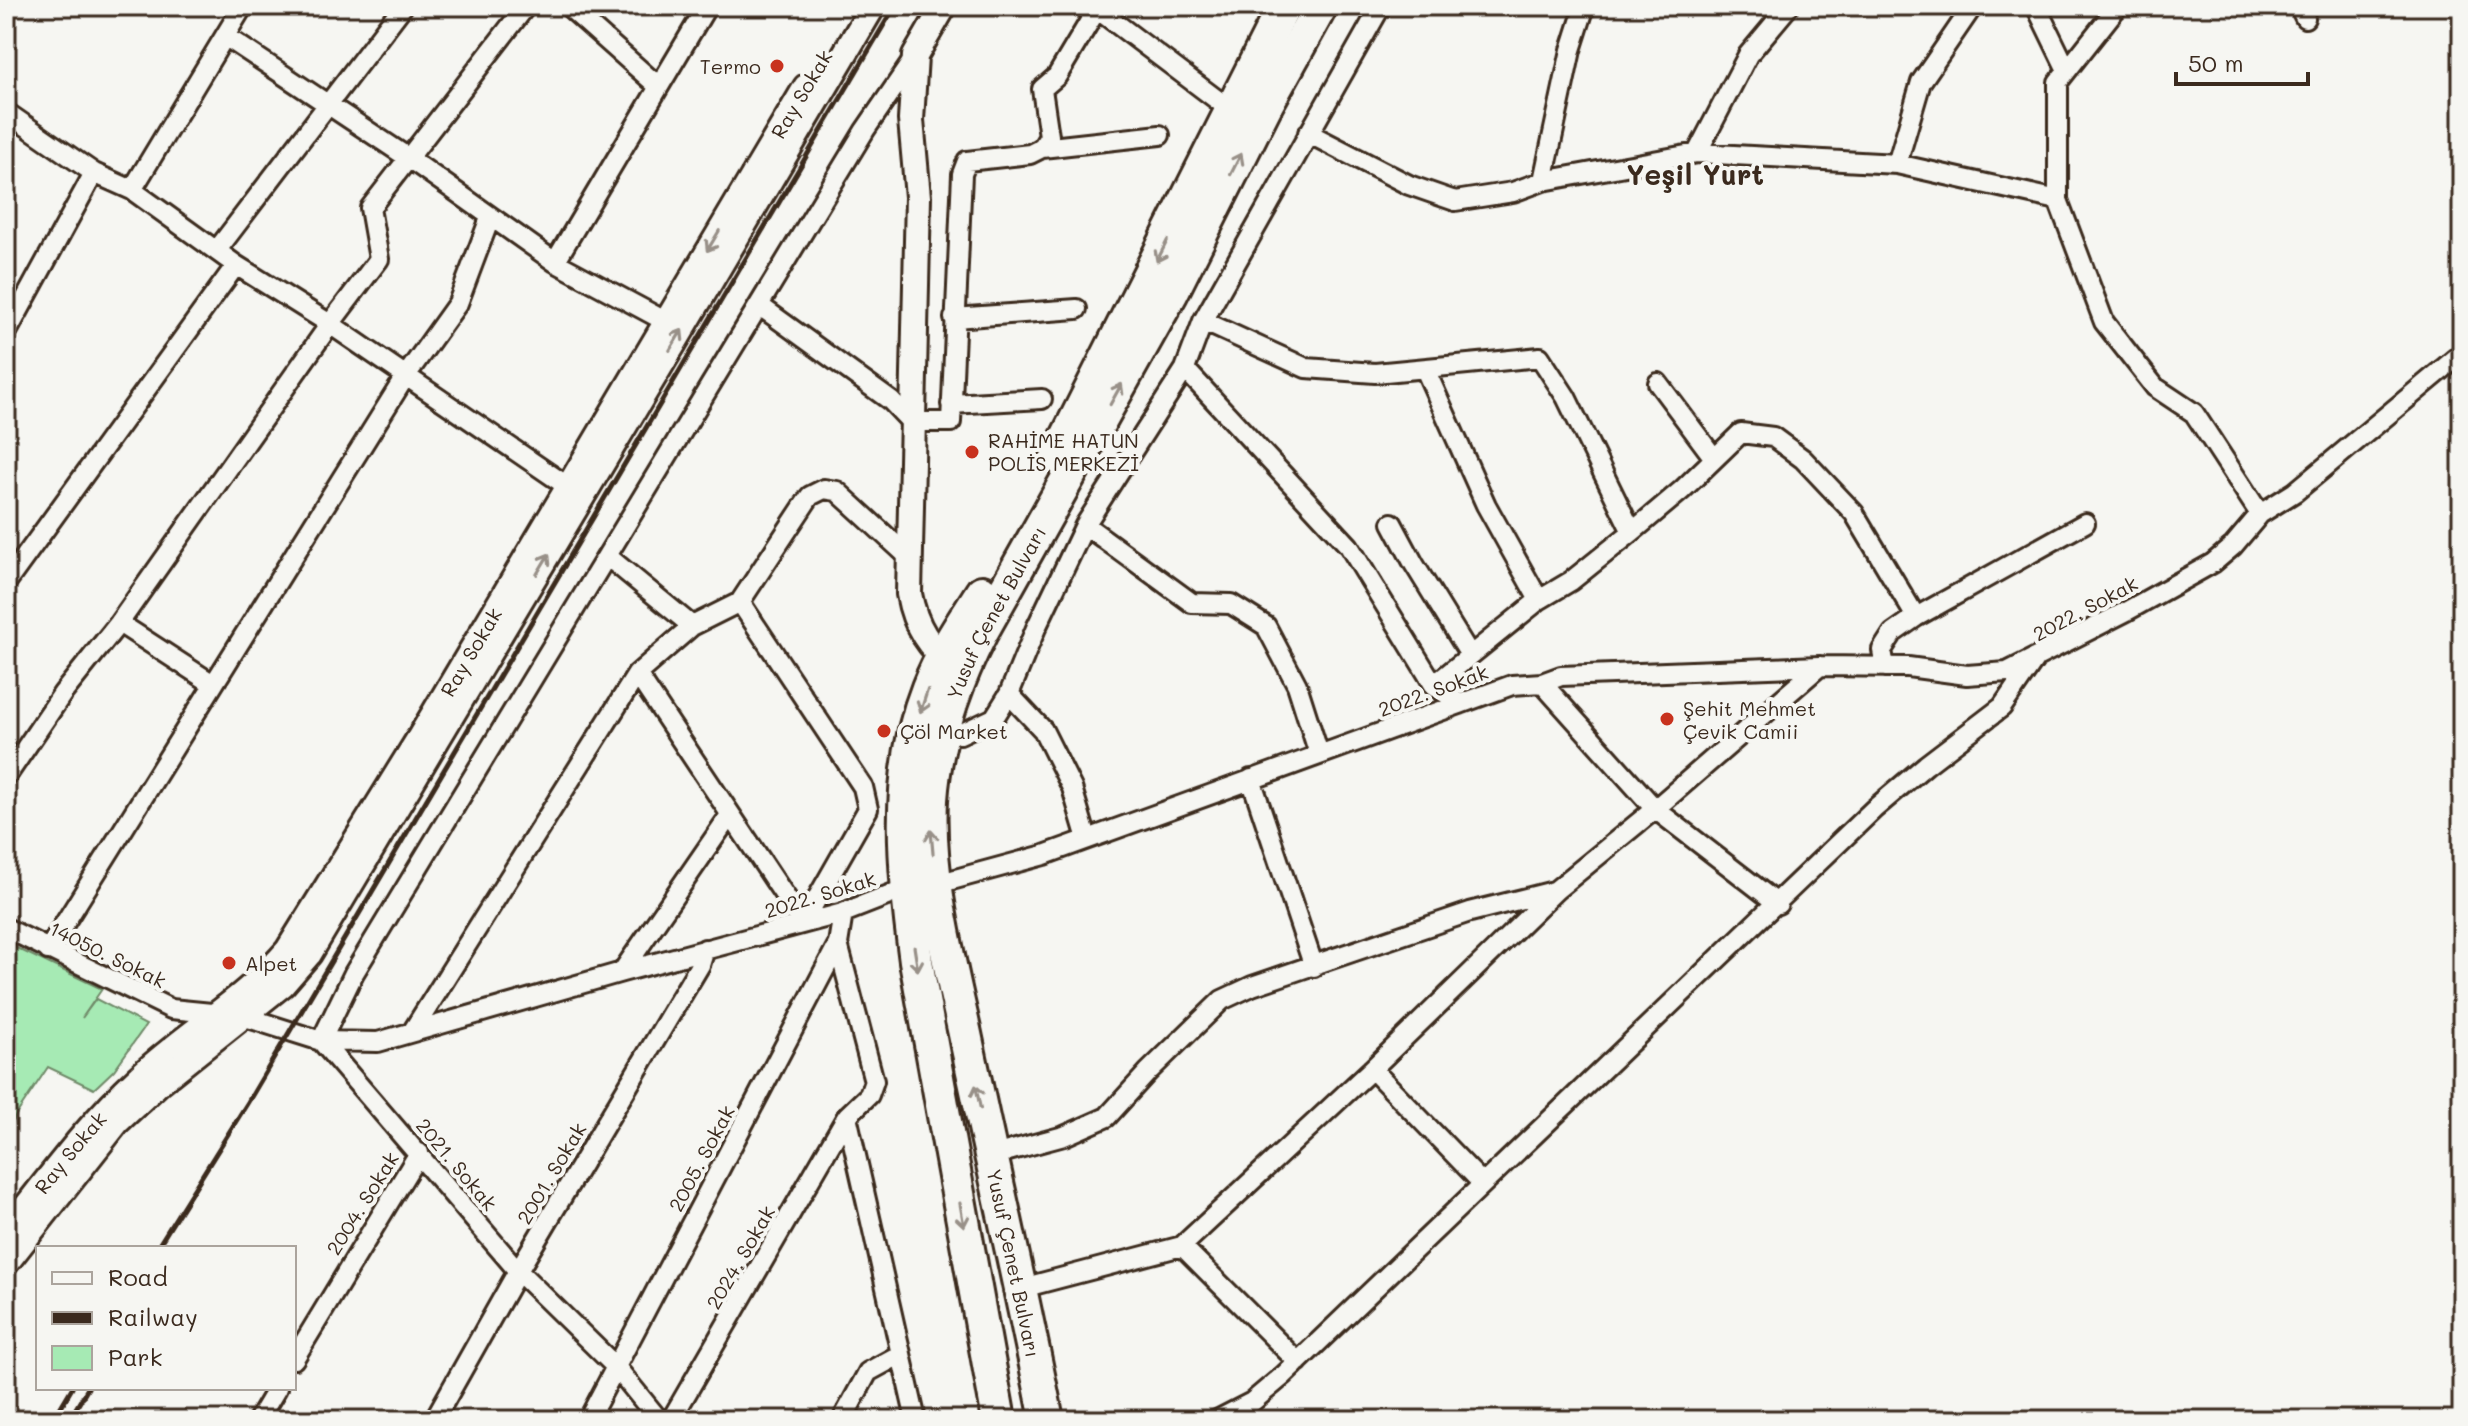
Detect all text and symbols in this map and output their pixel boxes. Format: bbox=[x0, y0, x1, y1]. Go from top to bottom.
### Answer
scale bar bbox=[2176, 36, 2308, 86]
street label: Ray Sokak bbox=[764, 45, 838, 143]
text: 50 m bbox=[2188, 47, 2244, 78]
place label: Termo bbox=[700, 53, 761, 79]
marker: Termo bbox=[768, 57, 786, 75]
one-way arrow bbox=[1229, 153, 1245, 177]
district label: Yeşil Yurt bbox=[1626, 156, 1764, 193]
one-way arrow bbox=[705, 229, 721, 252]
one-way arrow bbox=[1153, 239, 1169, 263]
one-way arrow bbox=[668, 329, 684, 352]
one-way arrow bbox=[1108, 383, 1124, 407]
place label: RAHİME HATUN POLİS MERKEZİ bbox=[988, 427, 1139, 476]
marker: RAHİME HATUN POLİS MERKEZİ bbox=[963, 443, 981, 461]
street label: Yusuf Çenet Bulvarı bbox=[940, 521, 1051, 703]
one-way arrow bbox=[535, 552, 551, 575]
street label: 2022. Sokak bbox=[2028, 570, 2142, 646]
street label: Ray Sokak bbox=[434, 603, 507, 701]
street label: 2022. Sokak bbox=[1375, 658, 1491, 722]
one-way arrow bbox=[915, 689, 930, 714]
place label: Şehit Mehmet Çevik Camii bbox=[1683, 695, 1816, 744]
marker: Şehit Mehmet Çevik Camii bbox=[1658, 710, 1676, 728]
place label: Çöl Market bbox=[900, 718, 1008, 744]
marker: Çöl Market bbox=[875, 722, 893, 740]
one-way arrow bbox=[924, 829, 939, 856]
street label: 2022. Sokak bbox=[761, 865, 879, 923]
street label: 14050. Sokak bbox=[46, 915, 170, 993]
one-way arrow bbox=[909, 946, 924, 971]
place label: Alpet bbox=[245, 950, 297, 976]
marker: Alpet bbox=[220, 954, 238, 972]
one-way arrow bbox=[970, 1085, 985, 1111]
street label: 2005. Sokak bbox=[662, 1100, 740, 1216]
street label: Ray Sokak bbox=[28, 1106, 111, 1199]
street label: 2021. Sokak bbox=[411, 1112, 503, 1216]
street label: 2001. Sokak bbox=[511, 1117, 591, 1229]
street label: 2004. Sokak bbox=[320, 1147, 404, 1259]
street label: Yusuf Çenet Bulvarı bbox=[981, 1166, 1047, 1360]
street label: 2024. Sokak bbox=[700, 1200, 780, 1314]
one-way arrow bbox=[956, 1202, 971, 1227]
legend bbox=[36, 1246, 296, 1390]
text: Road bbox=[108, 1261, 168, 1292]
text: Railway bbox=[108, 1301, 198, 1332]
text: Park bbox=[108, 1341, 162, 1372]

